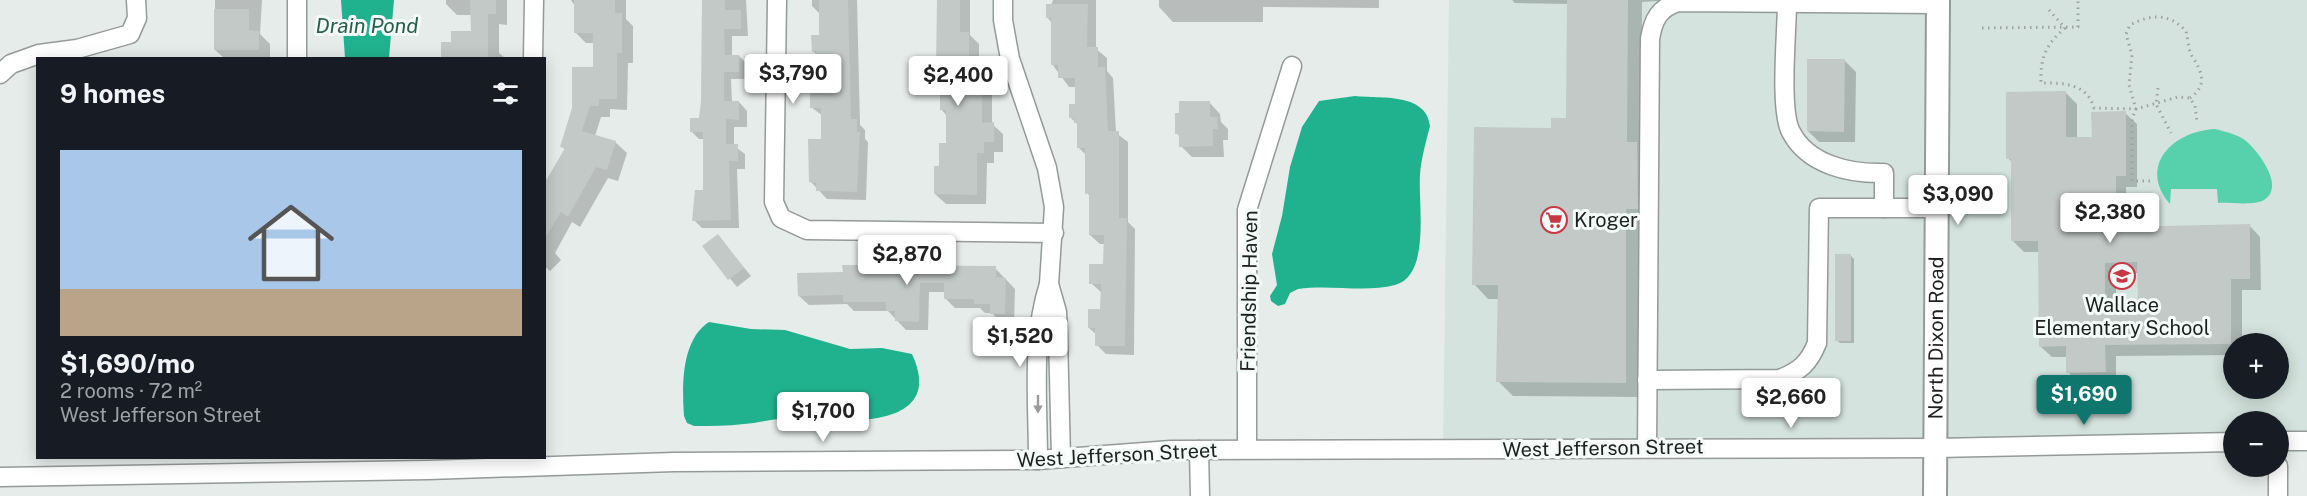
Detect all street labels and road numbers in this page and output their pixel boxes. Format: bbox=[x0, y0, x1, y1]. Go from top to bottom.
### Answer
street label: Friendship Haven bbox=[1236, 210, 1262, 372]
street label: North Dixon Road bbox=[1923, 257, 1948, 420]
street label: West Jefferson Street bbox=[1502, 434, 1704, 462]
street label: West Jefferson Street bbox=[1016, 438, 1218, 472]

